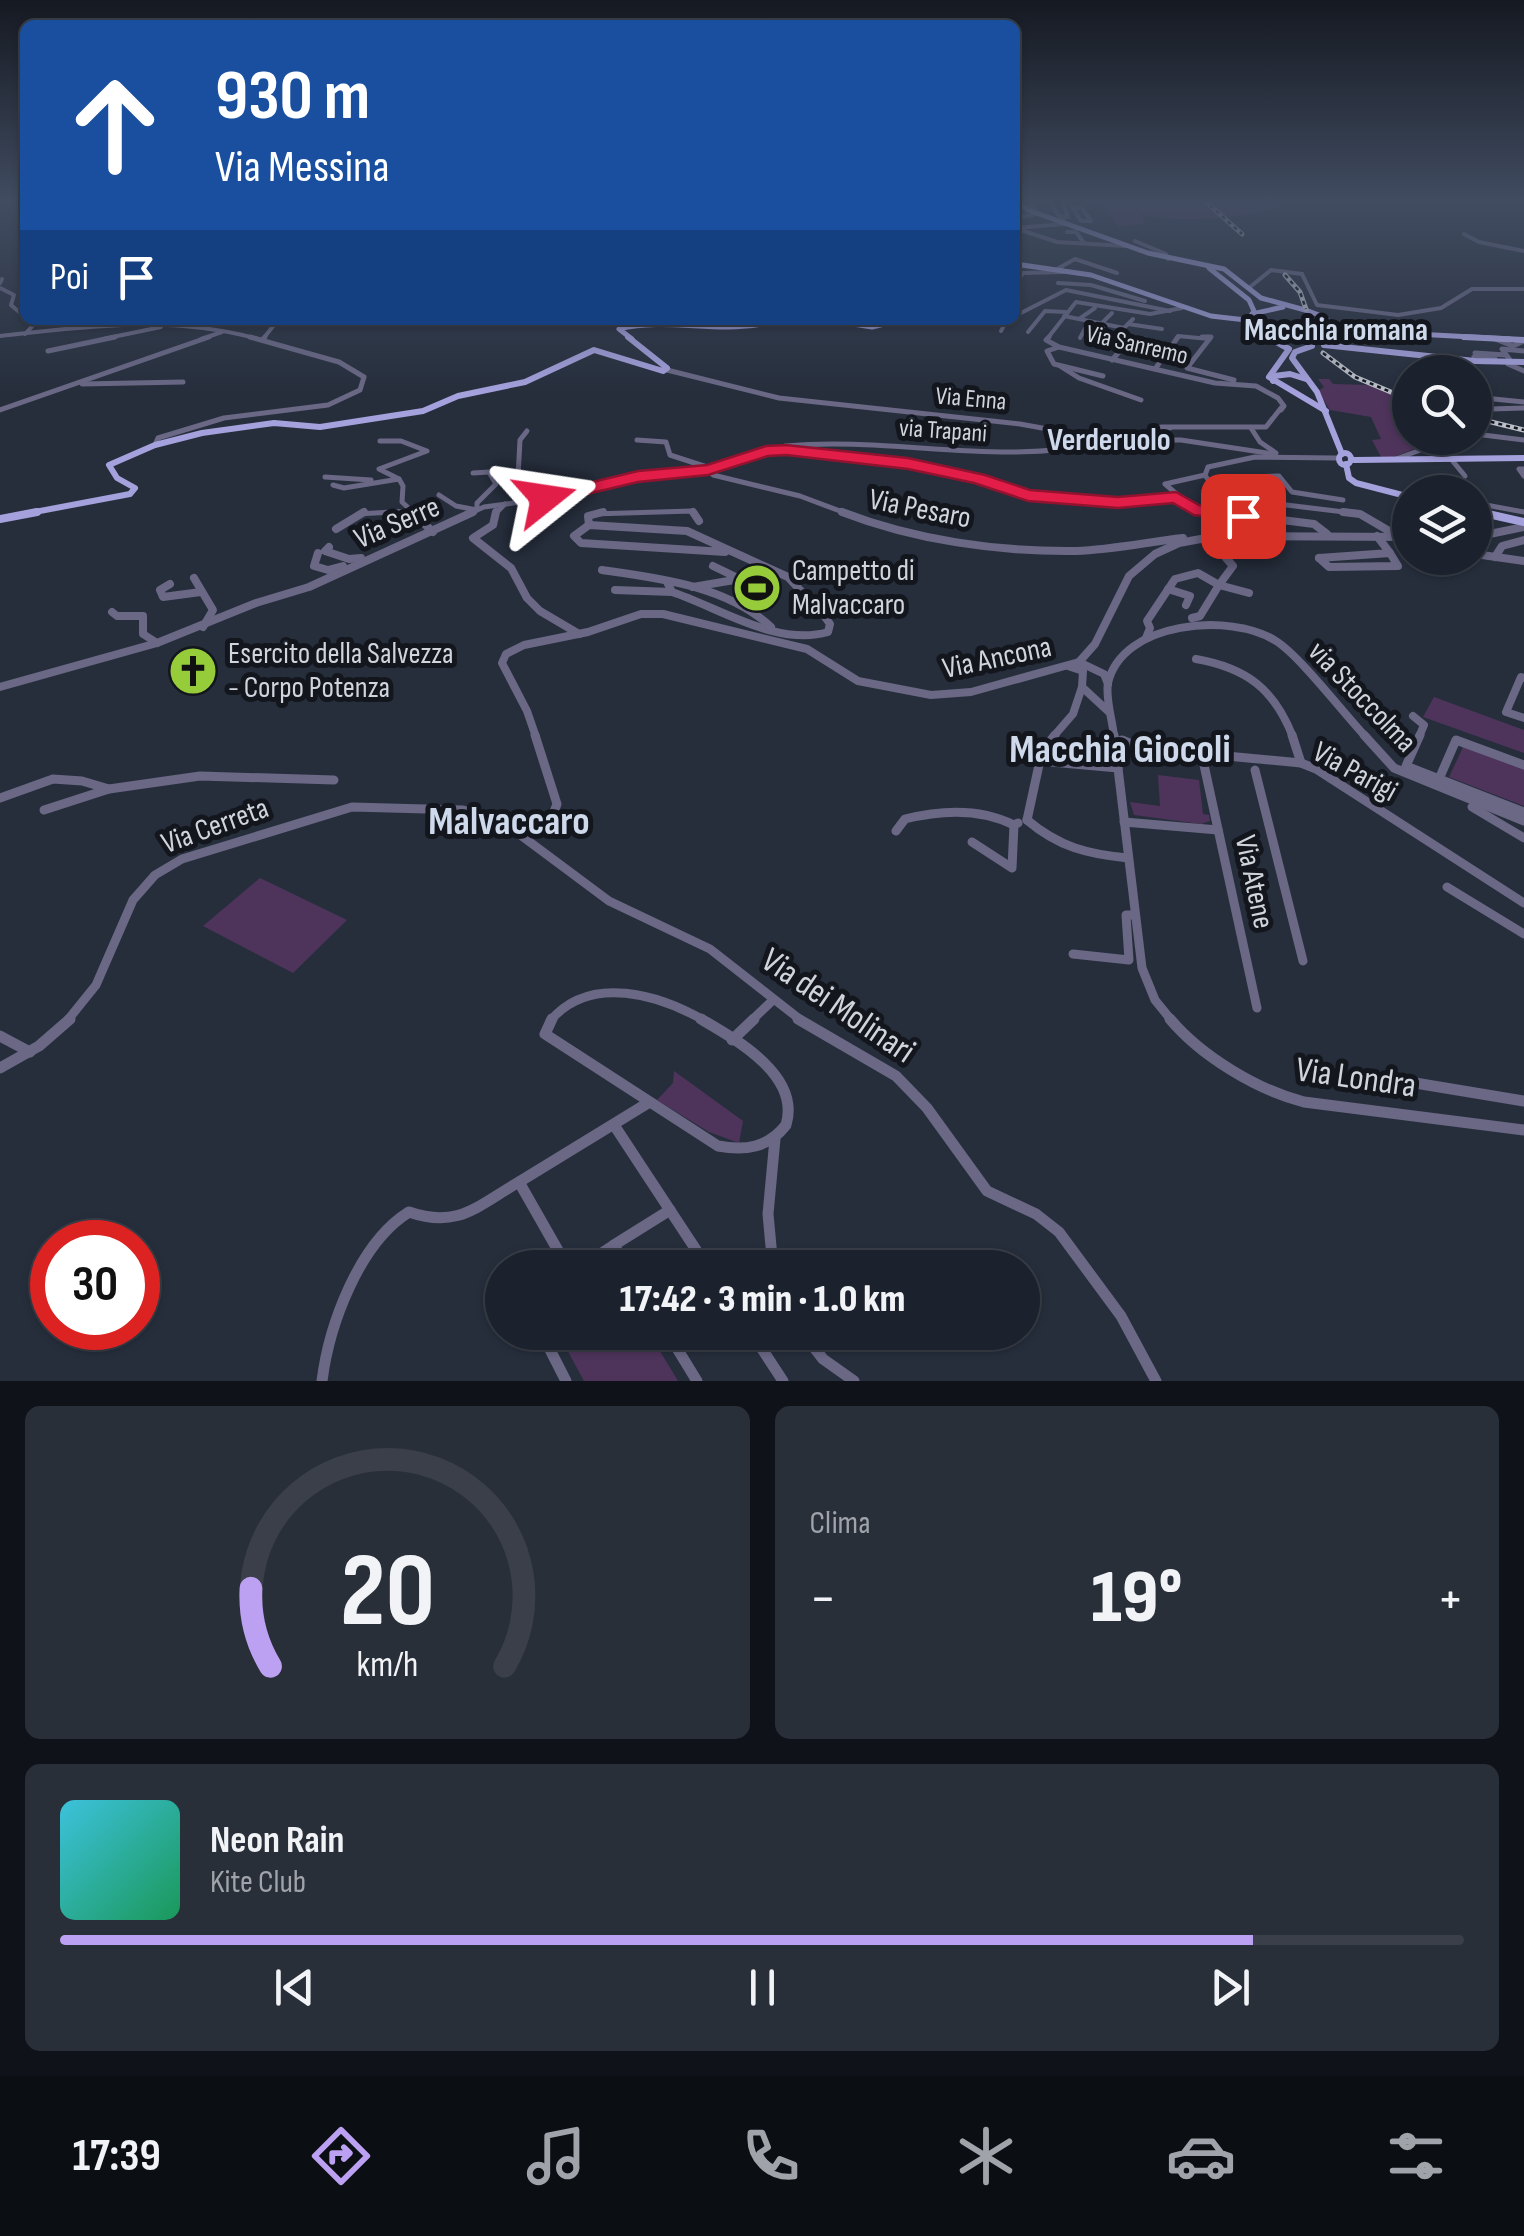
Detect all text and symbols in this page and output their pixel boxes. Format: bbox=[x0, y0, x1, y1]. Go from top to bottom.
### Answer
text: 930 m bbox=[215, 55, 370, 139]
icon: ahead bbox=[50, 60, 180, 190]
text: Via Messina bbox=[215, 140, 390, 195]
icon: arrive bbox=[109, 250, 164, 305]
text: Poi bbox=[50, 255, 89, 300]
district label: Macchia romana bbox=[1244, 311, 1428, 350]
street label: Via Sanremo bbox=[1083, 318, 1191, 372]
map controls bbox=[1392, 355, 1492, 575]
button: search bbox=[1392, 355, 1492, 455]
street label: Via Enna bbox=[934, 380, 1008, 418]
street label: via Trapani bbox=[898, 412, 988, 450]
district label: Verderuolo bbox=[1047, 421, 1171, 460]
position arrow bbox=[493, 446, 597, 550]
pin bbox=[1201, 474, 1286, 559]
button: layers bbox=[1392, 475, 1492, 575]
street label: Via Pesaro bbox=[866, 482, 974, 536]
street label: Via Serre bbox=[349, 489, 445, 557]
icon: arrive bbox=[1216, 489, 1271, 544]
place label: Campetto di Malvaccaro bbox=[792, 553, 915, 623]
sports icon: Campetto di Malvaccaro bbox=[731, 562, 783, 614]
street label: Via Ancona bbox=[939, 629, 1055, 687]
street label: via Stoccolma bbox=[1300, 634, 1424, 760]
place label: Esercito della Salvezza - Corpo Potenza bbox=[228, 636, 454, 706]
church icon: Esercito della Salvezza - Corpo Potenza bbox=[167, 645, 219, 697]
district label: Macchia Giocoli bbox=[1009, 726, 1231, 774]
street label: Via Parigi bbox=[1306, 734, 1404, 810]
street label: Via Cerreta bbox=[157, 790, 273, 862]
district label: Malvaccaro bbox=[428, 798, 590, 846]
street label: Via Atene bbox=[1227, 832, 1281, 932]
street label: Via dei Molinari bbox=[753, 939, 923, 1073]
street label: Via Londra bbox=[1293, 1048, 1419, 1108]
speed limit sign: 30 bbox=[30, 1220, 160, 1350]
text: 17:42 · 3 min · 1.0 km bbox=[620, 1277, 905, 1322]
text: Clima bbox=[810, 1504, 870, 1543]
text: 20 bbox=[340, 1530, 435, 1655]
text: 19° bbox=[1091, 1553, 1182, 1644]
text: − bbox=[810, 1566, 836, 1633]
text: + bbox=[1437, 1566, 1464, 1633]
text: km/h bbox=[356, 1644, 418, 1687]
text: Neon Rain bbox=[210, 1818, 344, 1863]
text: Kite Club bbox=[210, 1863, 306, 1902]
icon: previous bbox=[267, 1960, 322, 2015]
icon: pause bbox=[735, 1960, 790, 2015]
icon: next bbox=[1203, 1960, 1258, 2015]
icon: directions bbox=[306, 2121, 376, 2191]
icon: music bbox=[521, 2121, 591, 2191]
icon: phone bbox=[736, 2121, 806, 2191]
icon: climate bbox=[951, 2121, 1021, 2191]
icon: car bbox=[1166, 2121, 1236, 2191]
icon: filters bbox=[1381, 2121, 1451, 2191]
text: 17:39 bbox=[73, 2129, 161, 2184]

